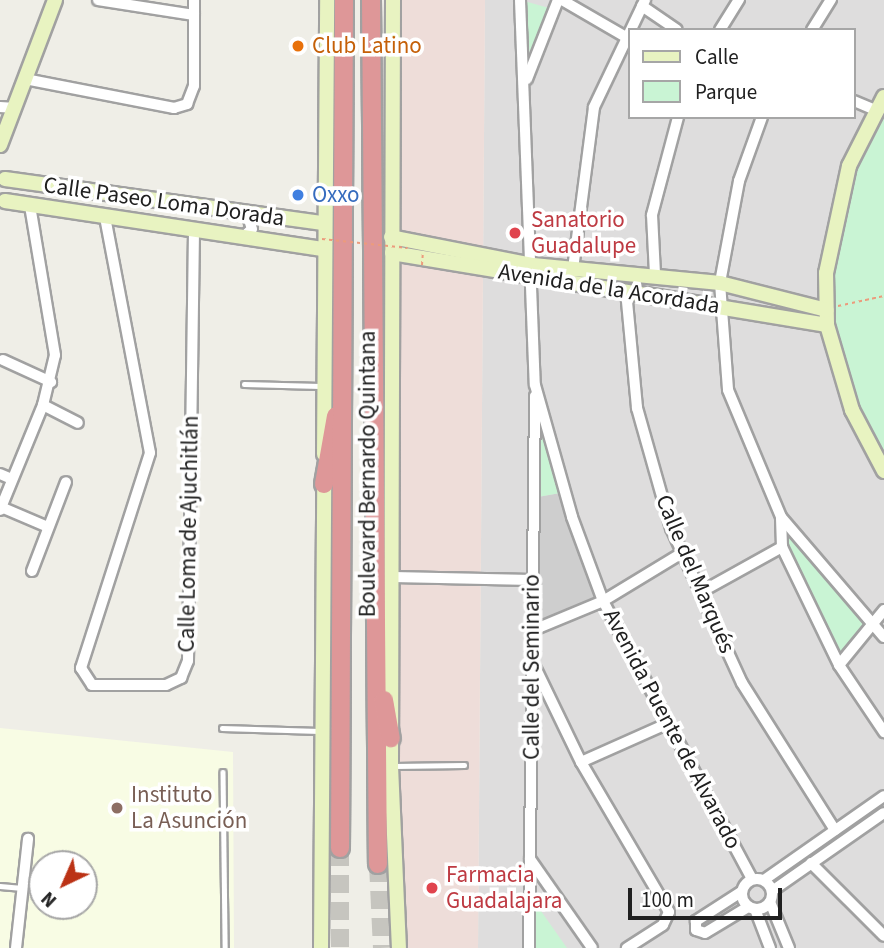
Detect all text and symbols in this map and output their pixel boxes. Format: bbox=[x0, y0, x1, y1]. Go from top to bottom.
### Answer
legend bbox=[628, 28, 856, 119]
place label: Club Latino bbox=[312, 32, 422, 60]
marker: Club Latino bbox=[290, 38, 306, 54]
text: Calle bbox=[695, 42, 739, 72]
text: Parque bbox=[695, 77, 757, 107]
street label: Calle Paseo Loma Dorada bbox=[42, 171, 286, 233]
place label: Oxxo bbox=[312, 181, 360, 209]
marker: Oxxo bbox=[290, 187, 306, 203]
place label: Sanatorio Guadalupe bbox=[531, 206, 636, 260]
marker: Sanatorio Guadalupe bbox=[505, 223, 525, 243]
street label: Avenida de la Acordada bbox=[496, 258, 722, 320]
street label: Boulevard Bernardo Quintana bbox=[354, 331, 382, 617]
street label: Calle Loma de Ajuchitlán bbox=[173, 415, 205, 653]
street label: Calle del Marqués bbox=[649, 491, 741, 657]
street label: Calle del Seminario bbox=[518, 574, 546, 760]
street label: Avenida Puente de Alvarado bbox=[597, 604, 747, 854]
place label: Instituto La Asunción bbox=[131, 781, 247, 835]
marker: Instituto La Asunción bbox=[109, 800, 125, 816]
north arrow bbox=[28, 850, 98, 920]
place label: Farmacia Guadalajara bbox=[446, 861, 562, 915]
scale bar bbox=[632, 874, 786, 918]
marker: Farmacia Guadalajara bbox=[424, 880, 440, 896]
text: N bbox=[36, 885, 63, 913]
text: 100 m bbox=[641, 885, 694, 915]

